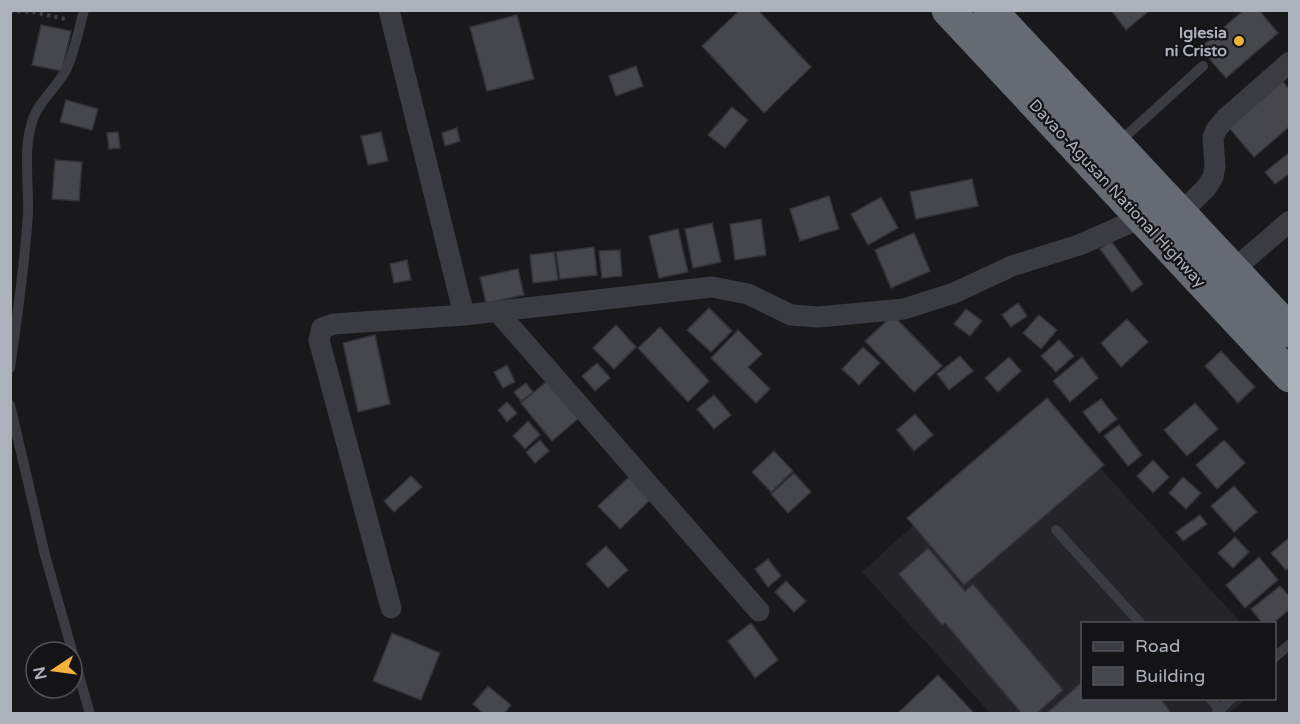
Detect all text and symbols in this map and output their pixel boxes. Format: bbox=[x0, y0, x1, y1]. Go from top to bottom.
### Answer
place label: Iglesia ni Cristo bbox=[1165, 23, 1227, 61]
marker: Iglesia ni Cristo bbox=[1232, 34, 1246, 48]
street label: Davao-Agusan National Highway bbox=[1025, 95, 1210, 292]
legend bbox=[1081, 622, 1276, 700]
text: Road bbox=[1135, 635, 1180, 657]
north arrow bbox=[24, 640, 84, 700]
text: N bbox=[29, 665, 52, 682]
text: Building bbox=[1135, 665, 1205, 687]

